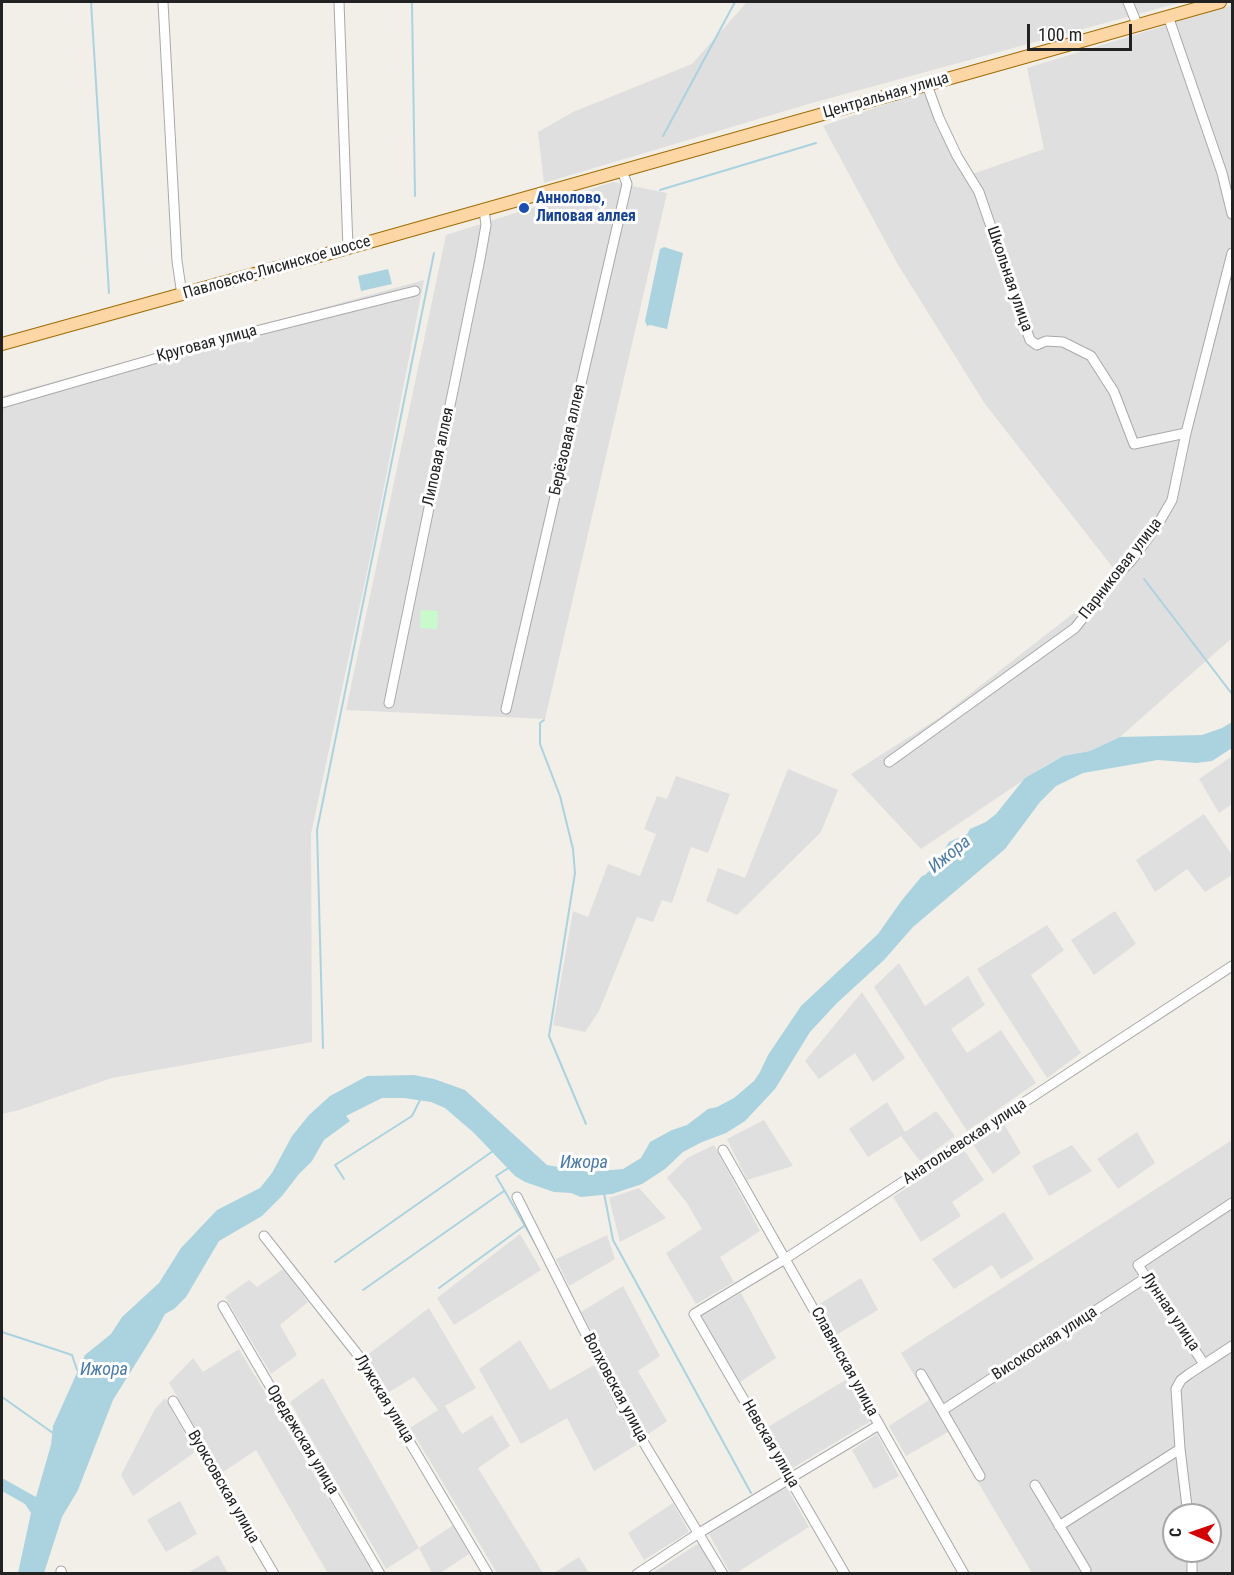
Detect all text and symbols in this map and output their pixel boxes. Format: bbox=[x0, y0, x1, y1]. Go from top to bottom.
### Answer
scale bar bbox=[1030, 12, 1135, 50]
text: 100 m bbox=[1038, 24, 1082, 45]
street label: Центральная улица bbox=[821, 69, 951, 123]
place label: Аннолово, Липовая аллея bbox=[536, 189, 636, 227]
marker: Аннолово, Липовая аллея bbox=[517, 201, 531, 215]
street label: Школьная улица bbox=[982, 224, 1036, 334]
street label: Павловско-Лисинское шоссе bbox=[181, 232, 373, 304]
street label: Круговая улица bbox=[155, 321, 259, 367]
street label: Берёзовая аллея bbox=[546, 383, 590, 497]
street label: Липовая аллея bbox=[419, 406, 459, 508]
street label: Парниковая улица bbox=[1076, 515, 1166, 623]
water label: Ижора bbox=[925, 832, 975, 878]
street label: Анатольевская улица bbox=[900, 1095, 1030, 1189]
water label: Ижора bbox=[560, 1152, 608, 1174]
street label: Лунная улица bbox=[1137, 1269, 1203, 1355]
street label: Високосная улица bbox=[989, 1303, 1101, 1385]
street label: Славянская улица bbox=[806, 1304, 882, 1420]
street label: Волховская улица bbox=[578, 1330, 652, 1446]
street label: Лужская улица bbox=[350, 1351, 418, 1447]
water label: Ижора bbox=[80, 1359, 128, 1381]
street label: Оредежская улица bbox=[262, 1382, 342, 1498]
street label: Невская улица bbox=[737, 1397, 803, 1491]
street label: Вуоксовская улица bbox=[183, 1427, 263, 1547]
north arrow bbox=[1162, 1503, 1222, 1563]
text: С bbox=[1166, 1528, 1185, 1537]

